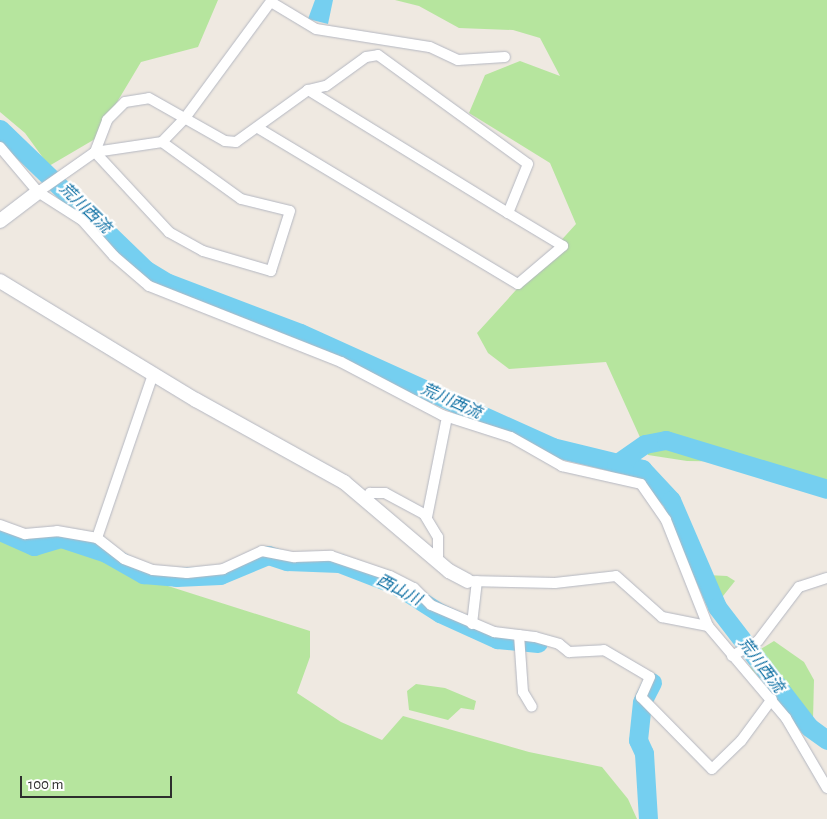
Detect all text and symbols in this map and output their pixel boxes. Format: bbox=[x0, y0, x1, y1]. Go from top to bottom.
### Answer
water label: 荒川西流 bbox=[55, 179, 115, 237]
water label: 荒川西流 bbox=[418, 379, 484, 423]
water label: 西山川 bbox=[373, 570, 425, 610]
water label: 荒川西流 bbox=[734, 634, 788, 696]
scale bar bbox=[22, 766, 175, 798]
text: 100 m bbox=[28, 777, 63, 792]

